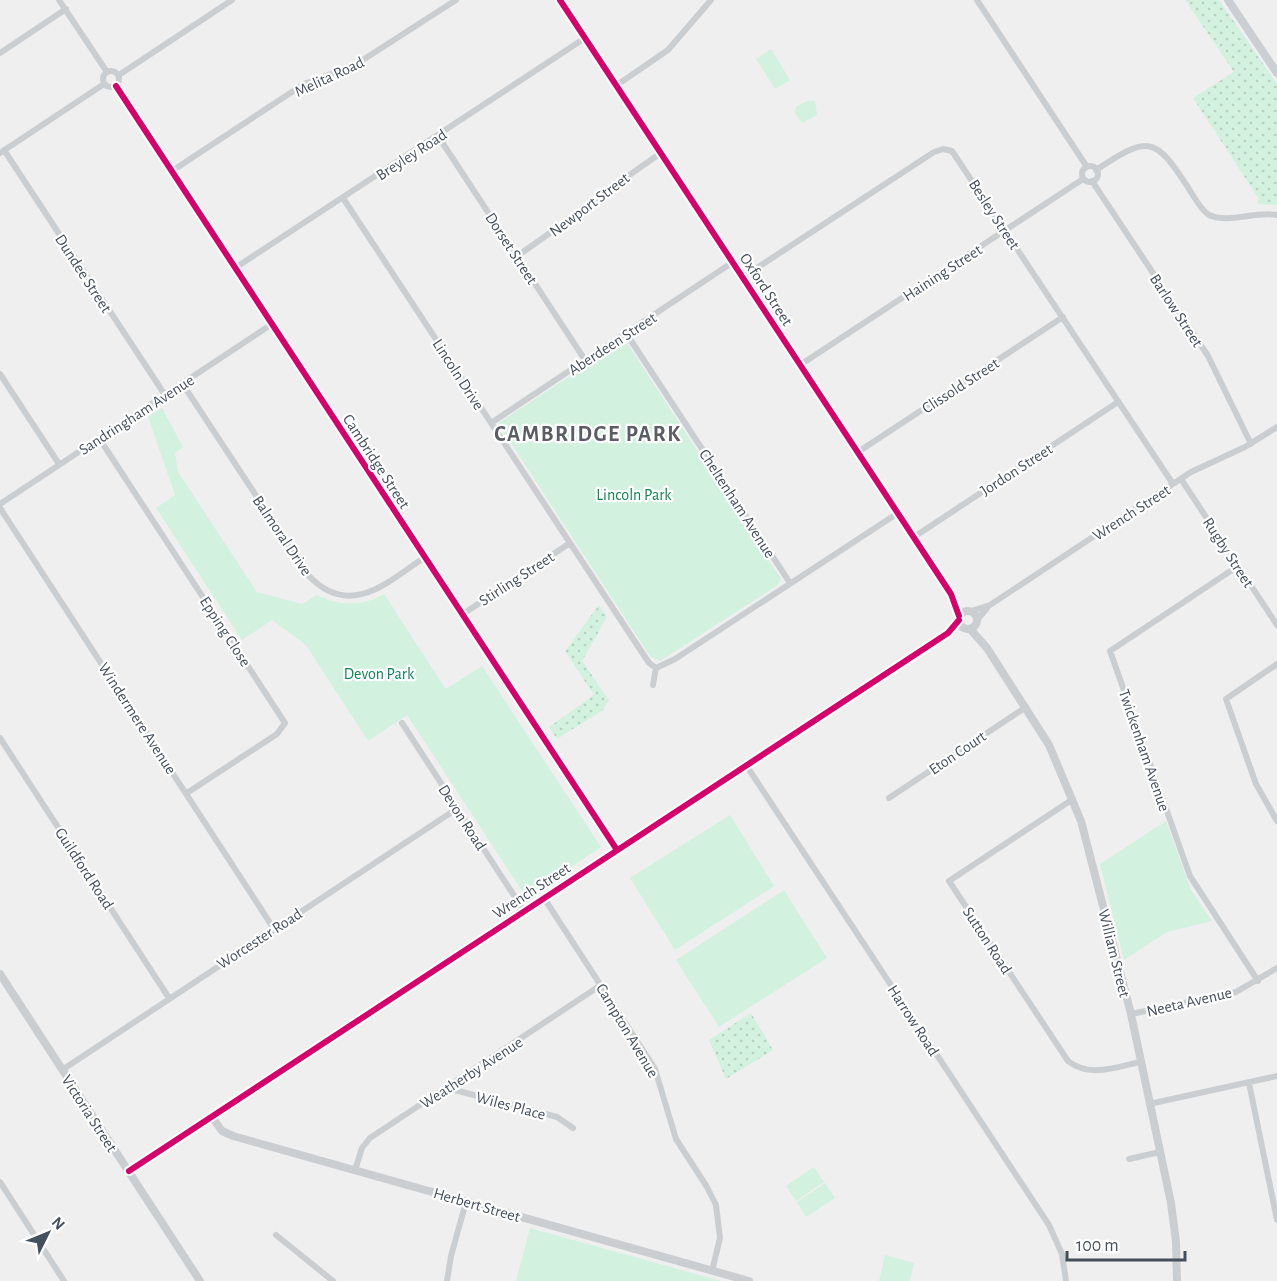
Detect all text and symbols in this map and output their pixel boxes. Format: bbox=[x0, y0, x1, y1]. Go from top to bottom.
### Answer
street label: Melita Road bbox=[292, 54, 367, 100]
street label: Breyley Road bbox=[373, 126, 450, 184]
street label: Newport Street bbox=[547, 170, 632, 240]
street label: Besley Street bbox=[965, 177, 1023, 253]
street label: Dorset Street bbox=[482, 210, 540, 287]
street label: Dundee Street bbox=[52, 231, 114, 316]
street label: Haining Street bbox=[900, 242, 985, 304]
street label: Oxford Street bbox=[737, 250, 796, 329]
street label: Barlow Street bbox=[1147, 271, 1206, 350]
street label: Aberdeen Street bbox=[566, 309, 660, 378]
street label: Lincoln Drive bbox=[429, 336, 487, 413]
street label: Clissold Street bbox=[919, 355, 1002, 417]
street label: Sandringham Avenue bbox=[76, 372, 197, 458]
street label: Cambridge Street bbox=[340, 411, 413, 512]
district label: CAMBRIDGE PARK bbox=[494, 423, 682, 445]
street label: Jordon Street bbox=[978, 441, 1055, 499]
street label: Cheltenham Avenue bbox=[696, 446, 778, 561]
street label: Wrench Street bbox=[1090, 482, 1173, 544]
park label: Lincoln Park bbox=[596, 487, 672, 503]
street label: Balmoral Drive bbox=[250, 493, 315, 578]
street label: Rugby Street bbox=[1199, 515, 1257, 591]
street label: Stirling Street bbox=[476, 549, 557, 609]
street label: Epping Close bbox=[197, 594, 254, 669]
street label: Windermere Avenue bbox=[95, 660, 179, 777]
park label: Devon Park bbox=[344, 666, 415, 682]
street label: Twickenham Avenue bbox=[1116, 687, 1172, 813]
street label: Eton Court bbox=[926, 728, 989, 778]
street label: Devon Road bbox=[435, 782, 489, 853]
street label: Guildford Road bbox=[52, 825, 116, 912]
street label: Wrench Street bbox=[490, 860, 573, 922]
street label: Sutton Road bbox=[960, 904, 1015, 977]
street label: Worcester Road bbox=[214, 906, 305, 972]
street label: William Street bbox=[1095, 908, 1133, 999]
street label: Campton Avenue bbox=[593, 981, 661, 1080]
street label: Harrow Road bbox=[884, 982, 942, 1059]
street label: Neeta Avenue bbox=[1145, 984, 1233, 1020]
street label: Weatherby Avenue bbox=[418, 1034, 526, 1113]
street label: Victoria Street bbox=[58, 1072, 120, 1155]
street label: Wiles Place bbox=[474, 1089, 547, 1123]
street label: Herbert Street bbox=[432, 1185, 522, 1225]
north arrow bbox=[18, 1203, 78, 1263]
text: N bbox=[49, 1214, 68, 1233]
scale bar bbox=[1067, 1224, 1186, 1262]
text: 100 m bbox=[1076, 1237, 1119, 1255]

